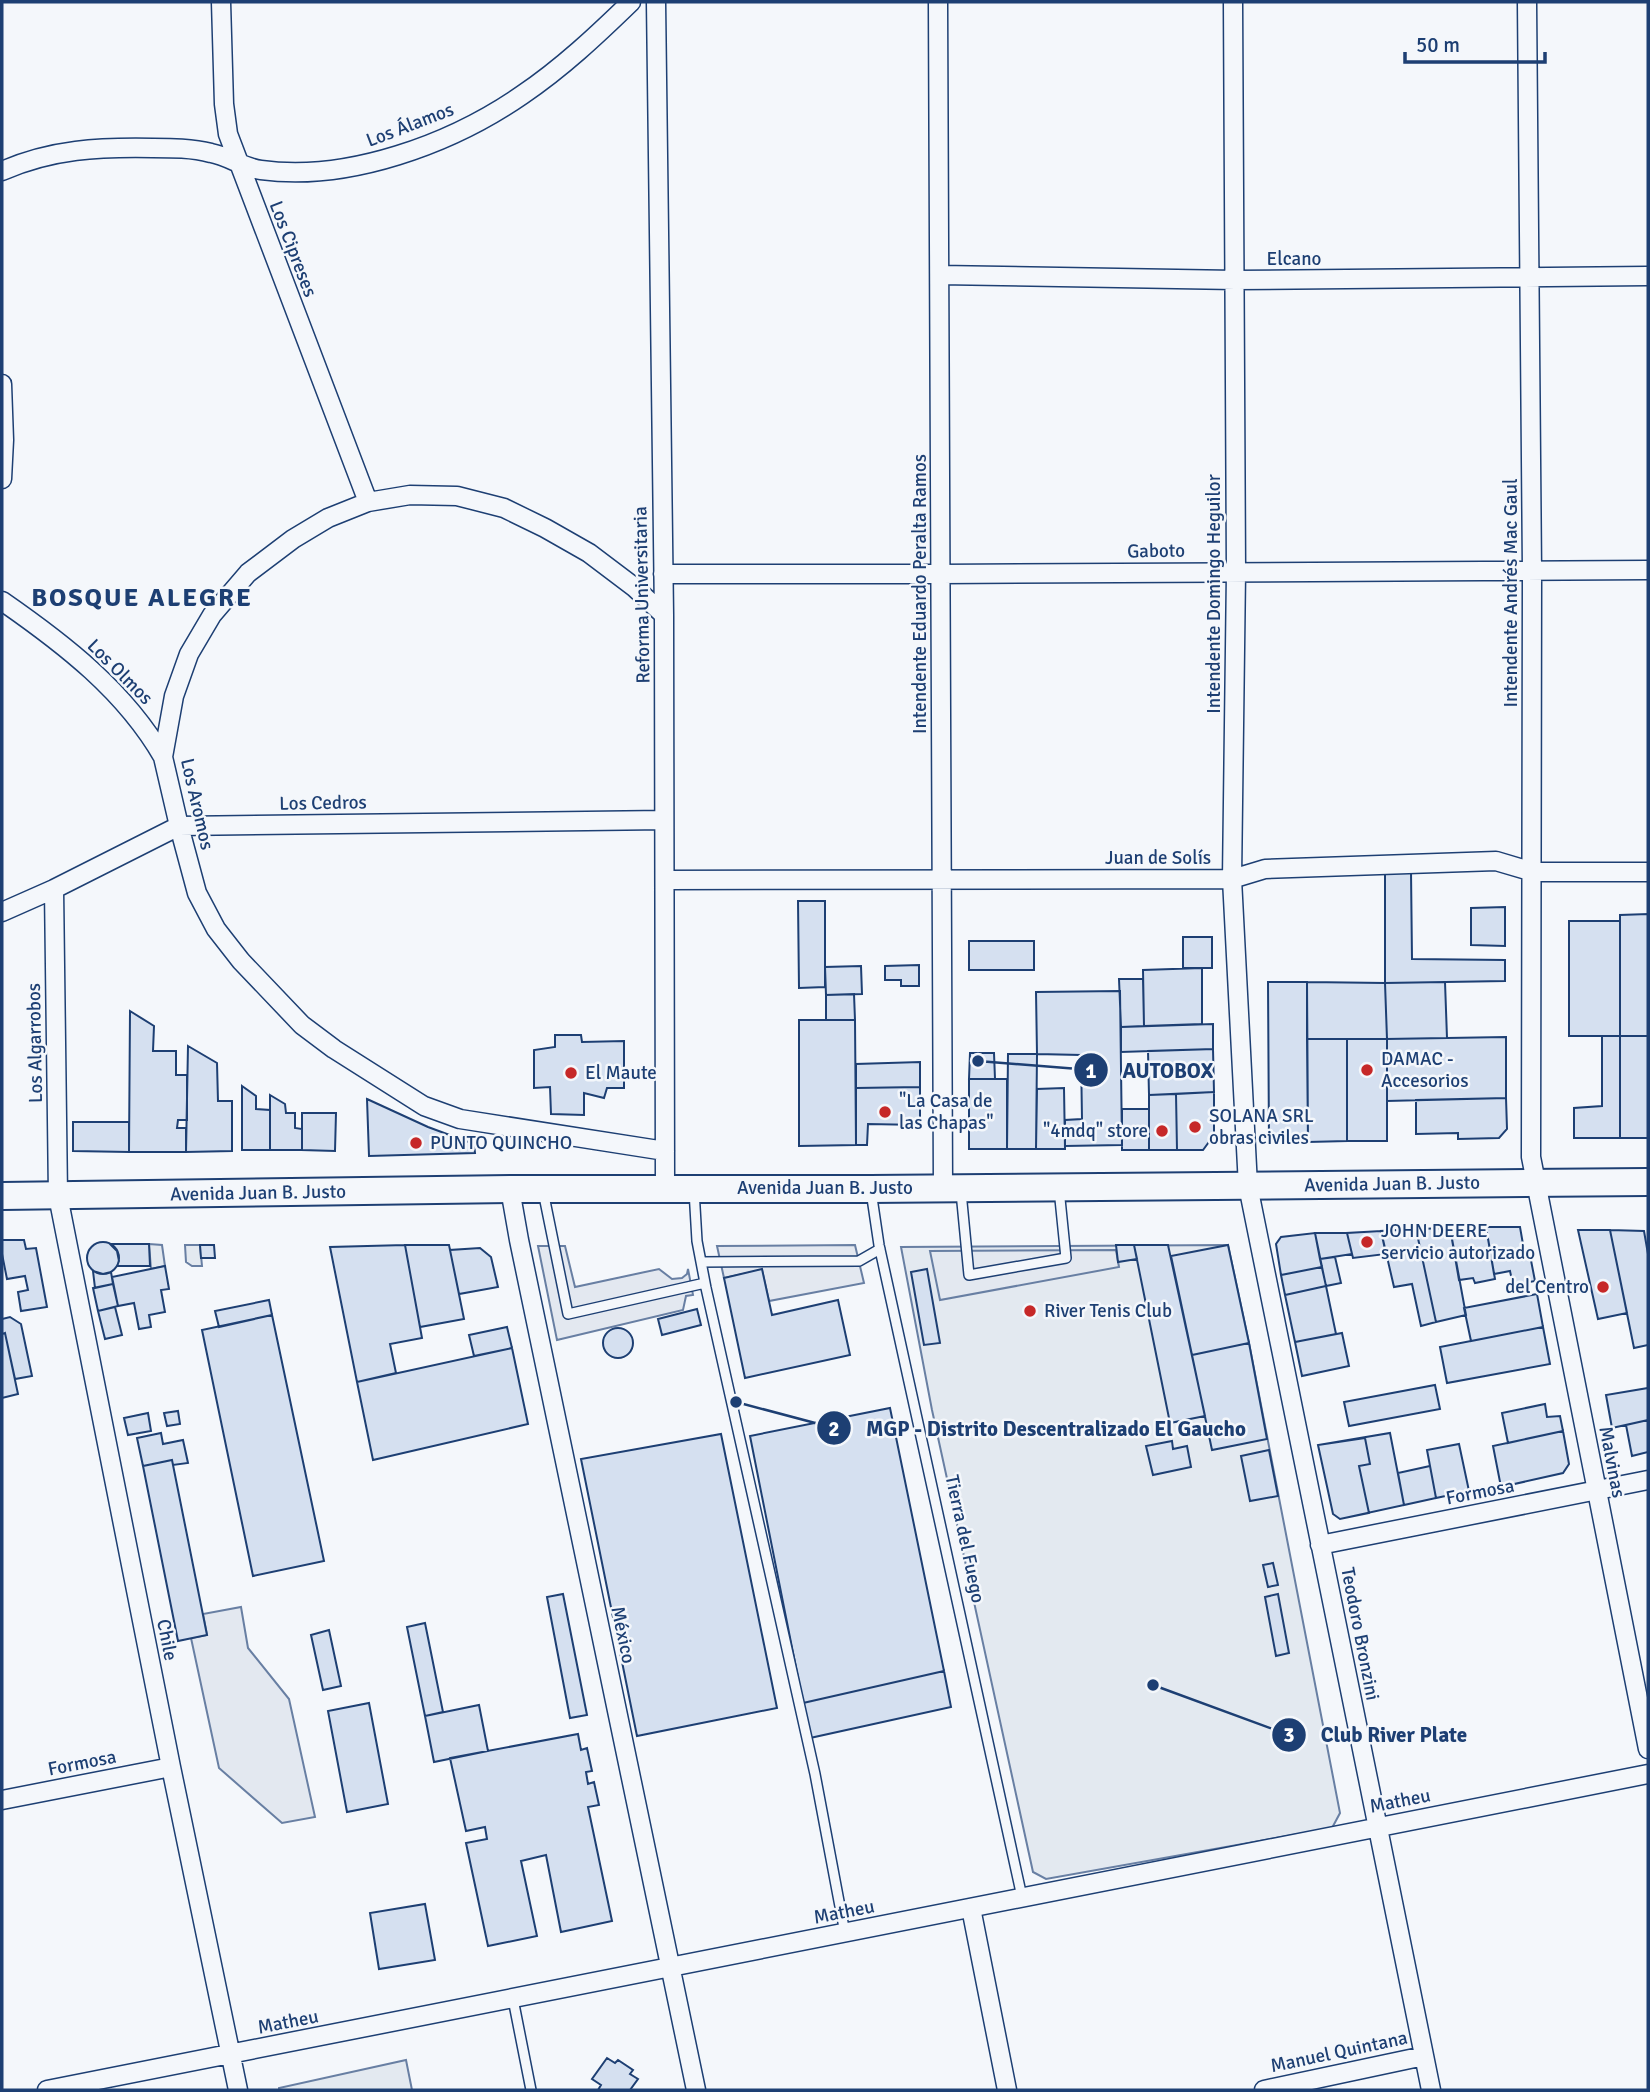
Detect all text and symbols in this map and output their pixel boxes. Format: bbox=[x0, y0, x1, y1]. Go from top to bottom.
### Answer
scale bar bbox=[1405, 21, 1545, 65]
text: 50 m bbox=[1416, 32, 1460, 58]
street label: Los Álamos bbox=[363, 97, 457, 153]
street label: Los Cipreses bbox=[264, 198, 322, 300]
street label: Elcano bbox=[1267, 247, 1322, 271]
street label: Intendente Eduardo Peralta Ramos bbox=[908, 454, 932, 734]
street label: Intendente Domingo Heguilor bbox=[1202, 474, 1226, 714]
street label: Intendente Andrés Mac Gaul bbox=[1499, 479, 1523, 707]
street label: Reforma Universitaria bbox=[628, 506, 656, 684]
street label: Gaboto bbox=[1127, 538, 1185, 564]
district label: BOSQUE ALEGRE bbox=[31, 582, 253, 614]
street label: Los Olmos bbox=[82, 634, 158, 710]
street label: Los Aromos bbox=[175, 756, 219, 852]
street label: Los Cedros bbox=[279, 790, 367, 816]
street label: Juan de Solís bbox=[1105, 846, 1211, 870]
street label: Los Algarrobos bbox=[22, 983, 48, 1103]
place label: DAMAC - Accesorios bbox=[1381, 1047, 1469, 1093]
callout: AUTOBOX bbox=[1073, 1049, 1227, 1091]
text: 1 bbox=[1085, 1058, 1097, 1084]
text: AUTOBOX bbox=[1123, 1058, 1214, 1084]
place label: El Maute bbox=[585, 1061, 657, 1085]
marker: DAMAC - Accesorios bbox=[1359, 1062, 1375, 1078]
marker: El Maute bbox=[563, 1065, 579, 1081]
place label: "La Casa de las Chapas" bbox=[899, 1089, 994, 1135]
marker: "La Casa de las Chapas" bbox=[877, 1104, 893, 1120]
place label: SOLANA SRL obras civiles bbox=[1209, 1104, 1314, 1150]
place label: "4mdq" store bbox=[1043, 1119, 1148, 1143]
marker: SOLANA SRL obras civiles bbox=[1187, 1119, 1203, 1135]
marker: "4mdq" store bbox=[1154, 1123, 1170, 1139]
place label: PUNTO QUINCHO bbox=[430, 1131, 572, 1155]
marker: PUNTO QUINCHO bbox=[408, 1135, 424, 1151]
street label: Avenida Juan B. Justo bbox=[1304, 1170, 1480, 1198]
street label: Avenida Juan B. Justo bbox=[737, 1176, 913, 1200]
street label: Avenida Juan B. Justo bbox=[170, 1179, 346, 1207]
place label: JOHN DEERE servicio autorizado bbox=[1381, 1219, 1535, 1265]
marker: JOHN DEERE servicio autorizado bbox=[1359, 1234, 1375, 1250]
place label: del Centro bbox=[1505, 1275, 1589, 1299]
marker: del Centro bbox=[1595, 1279, 1611, 1295]
place label: River Tenis Club bbox=[1044, 1299, 1172, 1323]
marker: River Tenis Club bbox=[1022, 1303, 1038, 1319]
callout: MGP - Distrito Descentralizado El Gaucho bbox=[817, 1407, 1259, 1449]
text: 2 bbox=[828, 1416, 840, 1442]
text: MGP - Distrito Descentralizado El Gaucho bbox=[866, 1416, 1246, 1442]
street label: Malvinas bbox=[1593, 1424, 1631, 1500]
street label: Tierra del Fuego bbox=[940, 1473, 990, 1605]
street label: Formosa bbox=[1444, 1474, 1516, 1510]
street label: Teodoro Bronzini bbox=[1335, 1565, 1385, 1703]
street label: México bbox=[605, 1604, 641, 1666]
street label: Chile bbox=[151, 1617, 183, 1663]
callout: Club River Plate bbox=[1272, 1714, 1481, 1756]
text: 3 bbox=[1283, 1722, 1295, 1748]
text: Club River Plate bbox=[1321, 1722, 1467, 1748]
street label: Formosa bbox=[46, 1745, 118, 1781]
street label: Matheu bbox=[1367, 1783, 1433, 1819]
street label: Matheu bbox=[811, 1894, 877, 1930]
street label: Matheu bbox=[255, 2004, 321, 2040]
street label: Manuel Quintana bbox=[1268, 2026, 1410, 2078]

